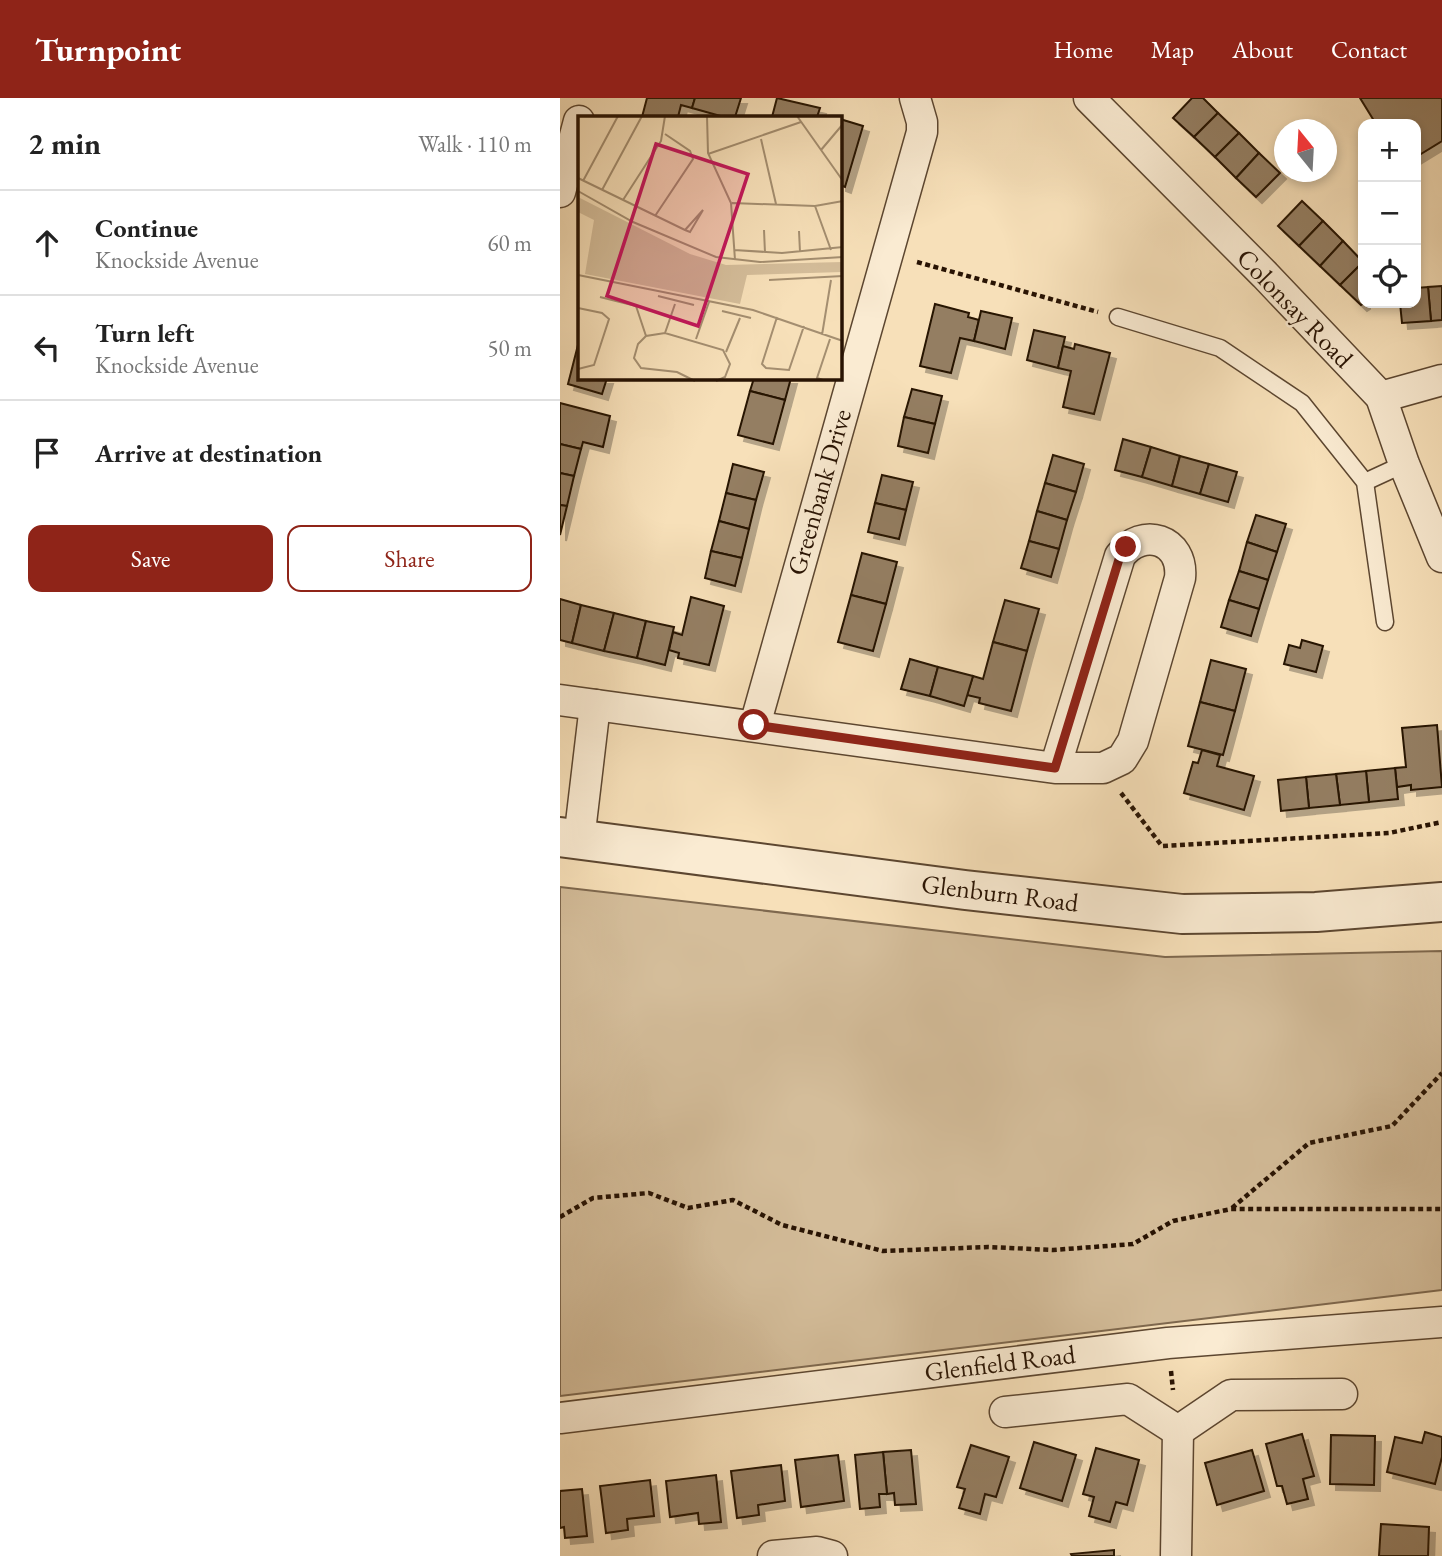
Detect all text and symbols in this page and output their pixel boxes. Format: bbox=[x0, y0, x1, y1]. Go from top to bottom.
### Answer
text: Turnpoint bbox=[35, 28, 181, 71]
text: Home bbox=[1053, 34, 1113, 65]
text: Map bbox=[1151, 34, 1194, 65]
text: About bbox=[1232, 34, 1293, 65]
text: Contact bbox=[1331, 34, 1407, 65]
inset map bbox=[578, 116, 842, 380]
north arrow bbox=[1274, 119, 1337, 182]
map controls bbox=[1358, 119, 1421, 308]
button: + bbox=[1358, 119, 1421, 182]
text: 2 min bbox=[28, 124, 101, 163]
text: Walk · 110 m bbox=[418, 129, 532, 159]
button: − bbox=[1358, 182, 1421, 245]
text: Continue bbox=[95, 211, 198, 245]
icon: ahead bbox=[28, 224, 66, 262]
text: 60 m bbox=[487, 228, 532, 258]
street label: Colonsay Road bbox=[1230, 241, 1361, 376]
text: Knockside Avenue bbox=[95, 245, 259, 275]
button: locate bbox=[1358, 245, 1421, 308]
text: Turn left bbox=[95, 316, 194, 350]
icon: left bbox=[28, 329, 66, 367]
text: 50 m bbox=[487, 333, 532, 363]
text: Knockside Avenue bbox=[95, 350, 259, 380]
street label: Greenbank Drive bbox=[779, 405, 859, 579]
icon: arrive bbox=[28, 434, 66, 472]
text: Arrive at destination bbox=[95, 436, 322, 470]
button: Save bbox=[28, 525, 273, 592]
button: Share bbox=[287, 525, 532, 592]
route end bbox=[1110, 531, 1141, 562]
route start bbox=[738, 709, 769, 740]
street label: Glenburn Road bbox=[919, 866, 1081, 920]
street label: Glenfield Road bbox=[923, 1337, 1078, 1389]

